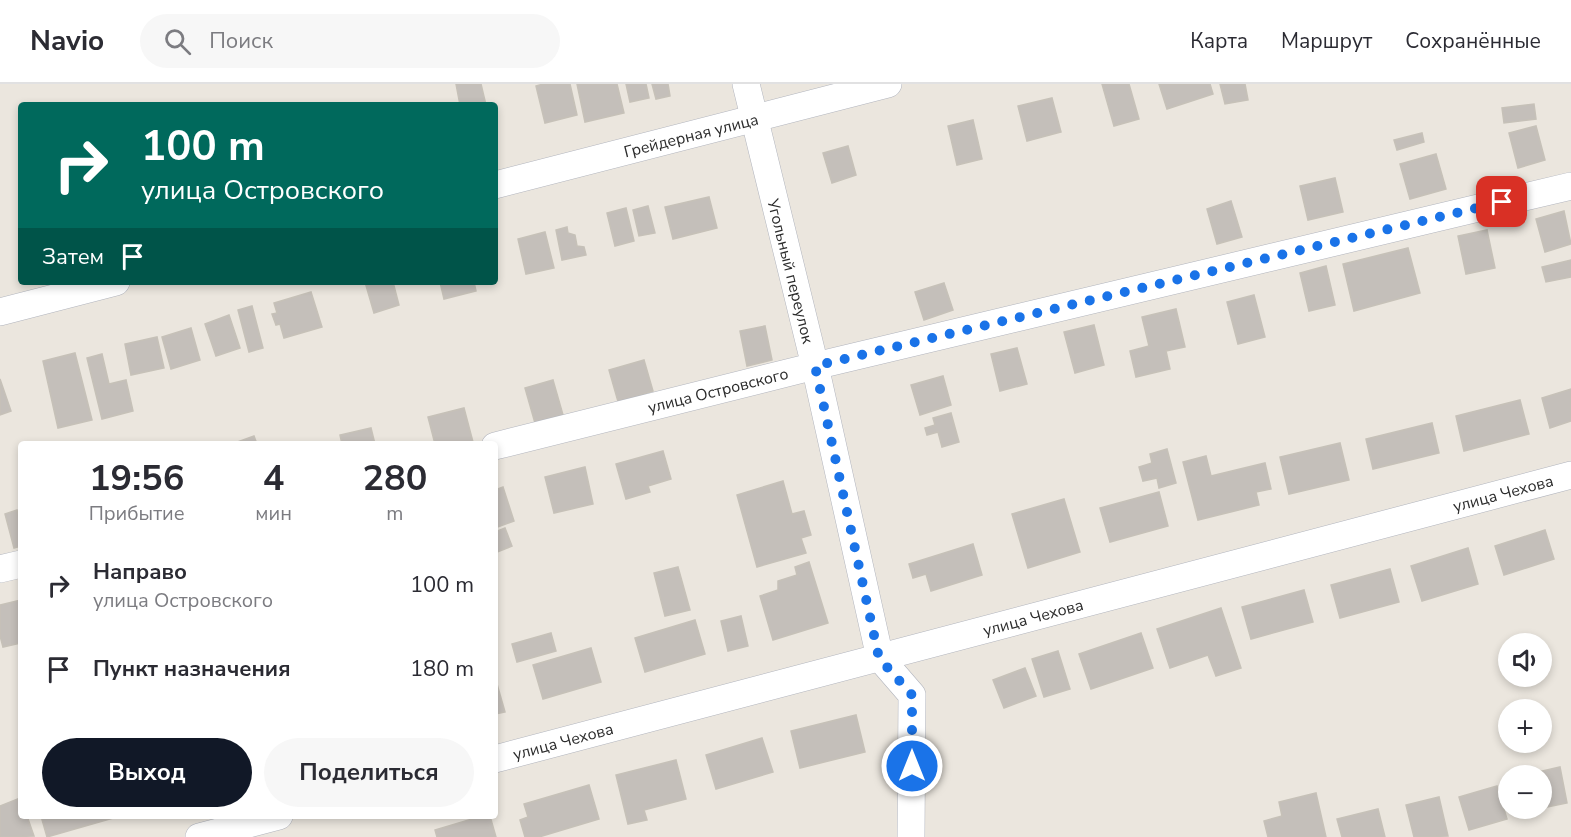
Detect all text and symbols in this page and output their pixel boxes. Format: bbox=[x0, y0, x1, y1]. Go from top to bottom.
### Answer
search box bbox=[140, 14, 560, 68]
text: Navio bbox=[30, 22, 104, 60]
icon: search bbox=[161, 25, 194, 58]
text: Поиск bbox=[209, 26, 273, 56]
text: Карта bbox=[1190, 27, 1248, 55]
text: Маршрут bbox=[1281, 27, 1372, 55]
text: Сохранённые bbox=[1405, 27, 1541, 55]
street label: Грейдерная улица bbox=[622, 109, 761, 163]
text: 100 m bbox=[141, 118, 265, 175]
icon: right bbox=[42, 126, 120, 204]
text: улица Островского bbox=[141, 172, 384, 209]
pin bbox=[1476, 176, 1527, 227]
icon: arrive bbox=[1485, 185, 1518, 218]
street label: Угольный переулок bbox=[761, 196, 819, 346]
icon: arrive bbox=[116, 240, 149, 273]
text: Затем bbox=[42, 242, 104, 272]
street label: улица Островского bbox=[646, 363, 791, 419]
text: 19:56 bbox=[89, 454, 184, 503]
text: 4 bbox=[263, 454, 284, 503]
text: 280 bbox=[363, 454, 427, 503]
street label: улица Чехова bbox=[1451, 470, 1556, 518]
text: Прибытие bbox=[89, 500, 185, 527]
text: мин bbox=[255, 500, 292, 527]
text: m bbox=[386, 500, 403, 527]
text: Направо bbox=[93, 557, 187, 587]
icon: right bbox=[42, 569, 75, 602]
text: 100 m bbox=[410, 570, 474, 600]
text: улица Островского bbox=[93, 587, 273, 614]
street label: улица Чехова bbox=[981, 594, 1086, 642]
map controls bbox=[1498, 633, 1552, 819]
button: sound bbox=[1498, 633, 1552, 687]
icon: arrive bbox=[42, 653, 75, 686]
text: Пункт назначения bbox=[93, 654, 291, 684]
text: 180 m bbox=[410, 654, 474, 684]
button: + bbox=[1498, 699, 1552, 753]
street label: улица Чехова bbox=[511, 718, 616, 766]
position arrow bbox=[880, 734, 944, 798]
button: Выход bbox=[42, 738, 252, 807]
button: Поделиться bbox=[264, 738, 474, 807]
button: − bbox=[1498, 765, 1552, 819]

